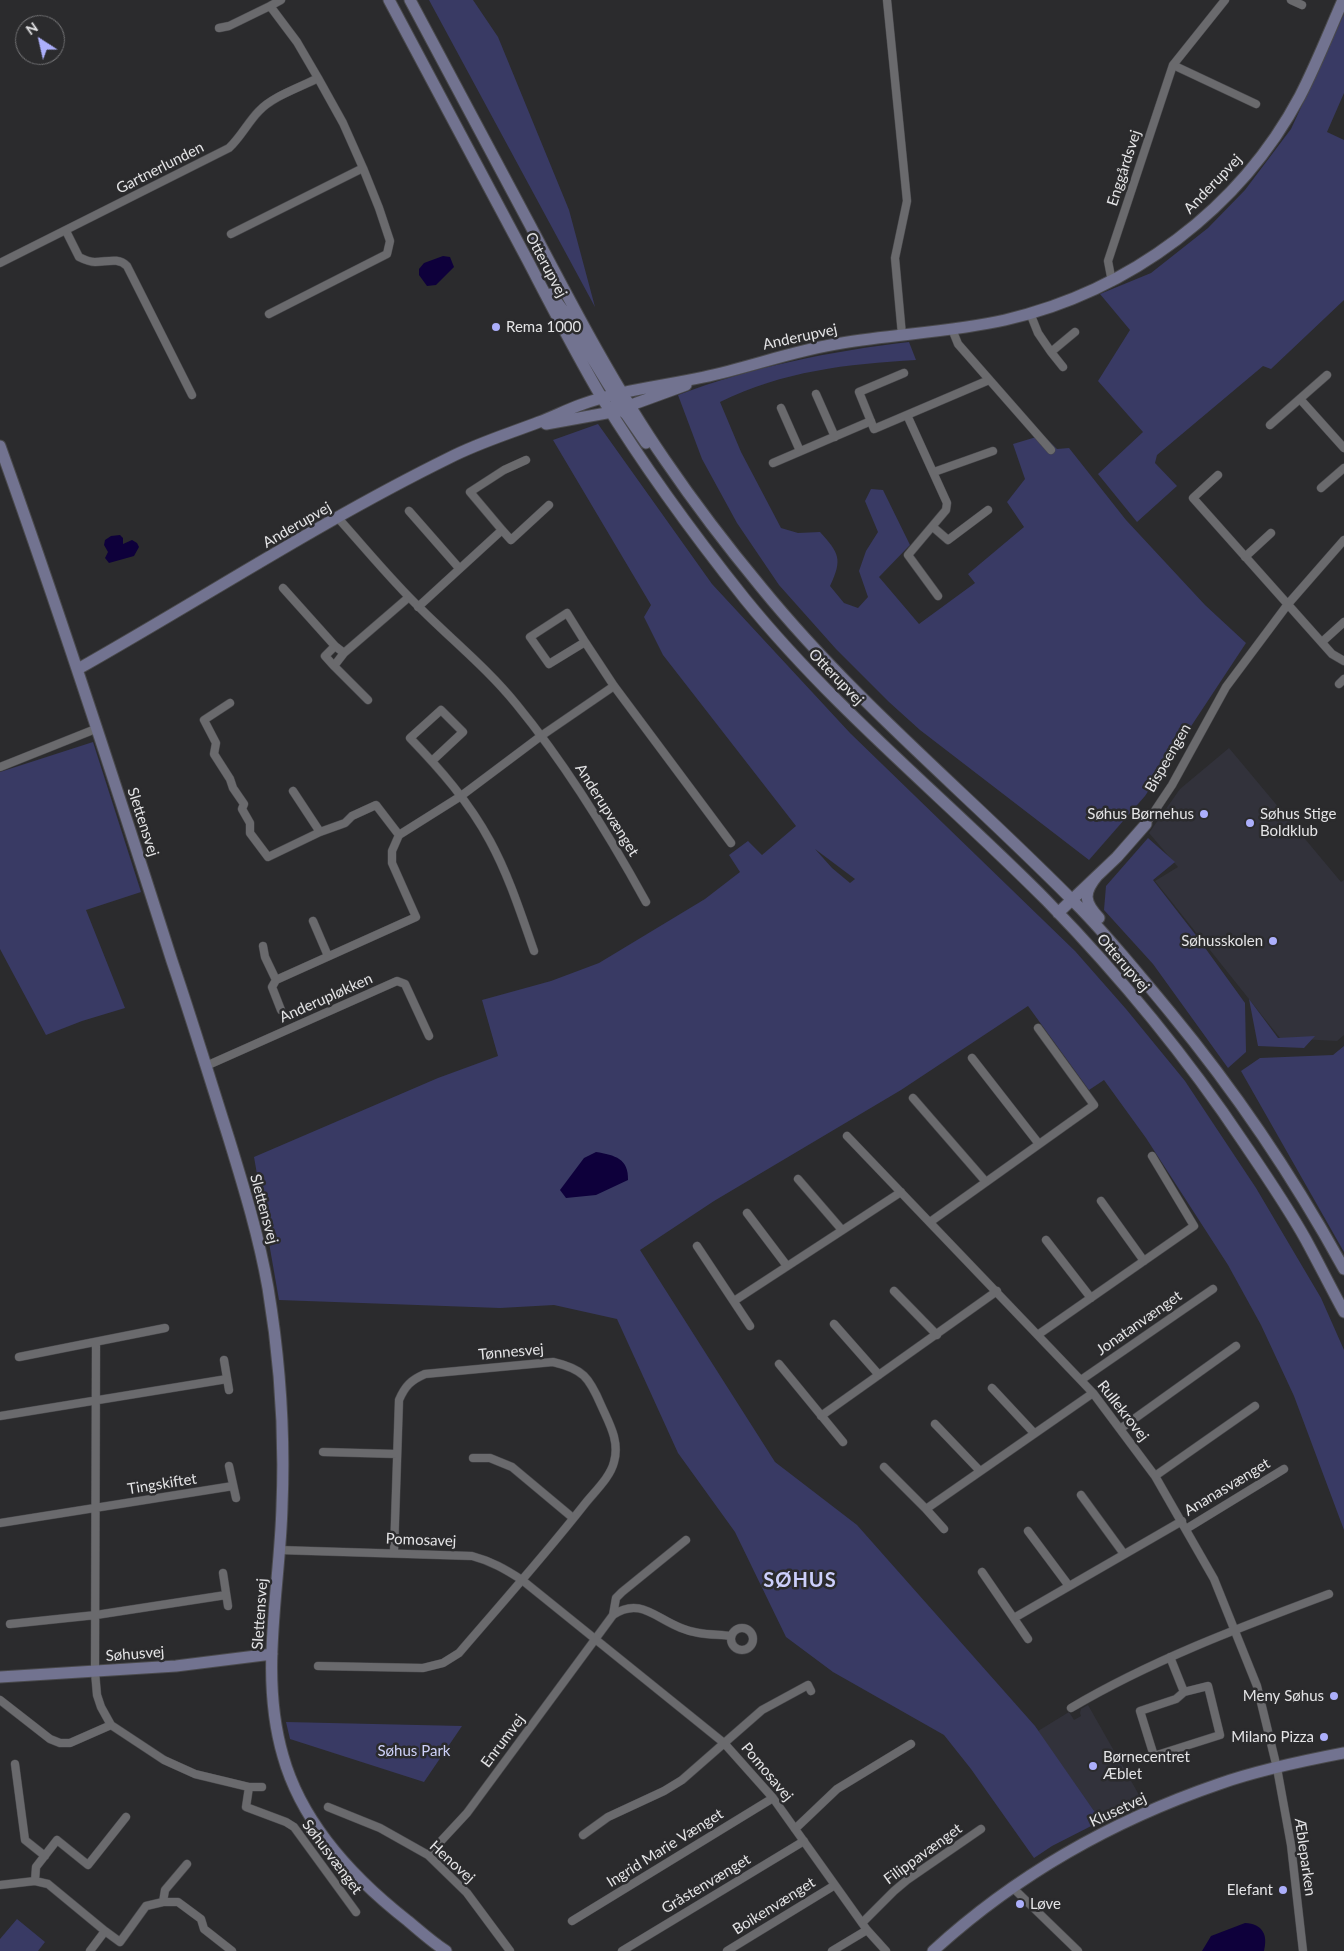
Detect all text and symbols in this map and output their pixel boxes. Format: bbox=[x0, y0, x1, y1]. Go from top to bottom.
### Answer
north arrow bbox=[15, 15, 65, 65]
text: N bbox=[22, 18, 41, 38]
street label: Enggårdsvej bbox=[1103, 128, 1145, 208]
street label: Gartnerlunden bbox=[113, 138, 207, 198]
street label: Anderupvej bbox=[1180, 150, 1246, 218]
street label: Otterupvej bbox=[521, 229, 571, 301]
place label: Rema 1000 bbox=[506, 318, 581, 336]
street label: Anderupvej bbox=[761, 320, 839, 354]
marker: Rema 1000 bbox=[490, 321, 502, 333]
street label: Anderupvej bbox=[260, 498, 334, 552]
street label: Otterupvej bbox=[805, 645, 867, 709]
street label: Bispeengen bbox=[1141, 720, 1195, 796]
street label: Anderupvænget bbox=[571, 760, 643, 860]
street label: Slettensvej bbox=[123, 785, 163, 859]
place label: Søhus Børnehus bbox=[1087, 805, 1194, 823]
place label: Søhus Stige Boldklub bbox=[1260, 805, 1336, 840]
marker: Søhus Børnehus bbox=[1198, 808, 1210, 820]
marker: Søhus Stige Boldklub bbox=[1244, 817, 1256, 829]
street label: Otterupvej bbox=[1093, 930, 1153, 996]
place label: Søhusskolen bbox=[1181, 932, 1263, 950]
marker: Søhusskolen bbox=[1267, 935, 1279, 947]
street label: Anderupløkken bbox=[277, 969, 375, 1027]
street label: Slettensvej bbox=[246, 1172, 282, 1246]
street label: Jonatanvænget bbox=[1093, 1287, 1185, 1359]
street label: Tønnesvej bbox=[478, 1340, 544, 1364]
street label: Rullekrovej bbox=[1094, 1377, 1152, 1445]
street label: Ananasvænget bbox=[1181, 1454, 1273, 1520]
street label: Tingskiftet bbox=[126, 1470, 198, 1498]
street label: Pomosavej bbox=[385, 1530, 457, 1550]
district label: SØHUS bbox=[763, 1569, 837, 1593]
street label: Slettensvej bbox=[249, 1578, 271, 1650]
street label: Søhusvej bbox=[105, 1643, 165, 1665]
place label: Meny Søhus bbox=[1243, 1687, 1324, 1705]
marker: Meny Søhus bbox=[1328, 1690, 1340, 1702]
street label: Enrumvej bbox=[477, 1711, 529, 1771]
place label: Milano Pizza bbox=[1231, 1728, 1314, 1746]
marker: Milano Pizza bbox=[1318, 1731, 1330, 1743]
street label: Pomosavej bbox=[737, 1739, 797, 1805]
park label: Søhus Park bbox=[378, 1742, 450, 1760]
place label: Børnecentret Æblet bbox=[1103, 1748, 1190, 1783]
marker: Børnecentret Æblet bbox=[1087, 1760, 1099, 1772]
street label: Klusetvej bbox=[1087, 1789, 1149, 1831]
street label: Ingrid Marie Vænget bbox=[603, 1805, 727, 1891]
street label: Søhusvænget bbox=[298, 1816, 366, 1898]
street label: Æbleparken bbox=[1291, 1817, 1319, 1897]
street label: Filippavænget bbox=[880, 1820, 966, 1888]
street label: Henovej bbox=[426, 1837, 478, 1887]
street label: Gråstenvænget bbox=[658, 1850, 754, 1918]
street label: Boikenvænget bbox=[729, 1873, 819, 1939]
place label: Elefant bbox=[1227, 1881, 1273, 1899]
marker: Elefant bbox=[1277, 1884, 1289, 1896]
place label: Løve bbox=[1030, 1895, 1061, 1913]
marker: Løve bbox=[1014, 1898, 1026, 1910]

